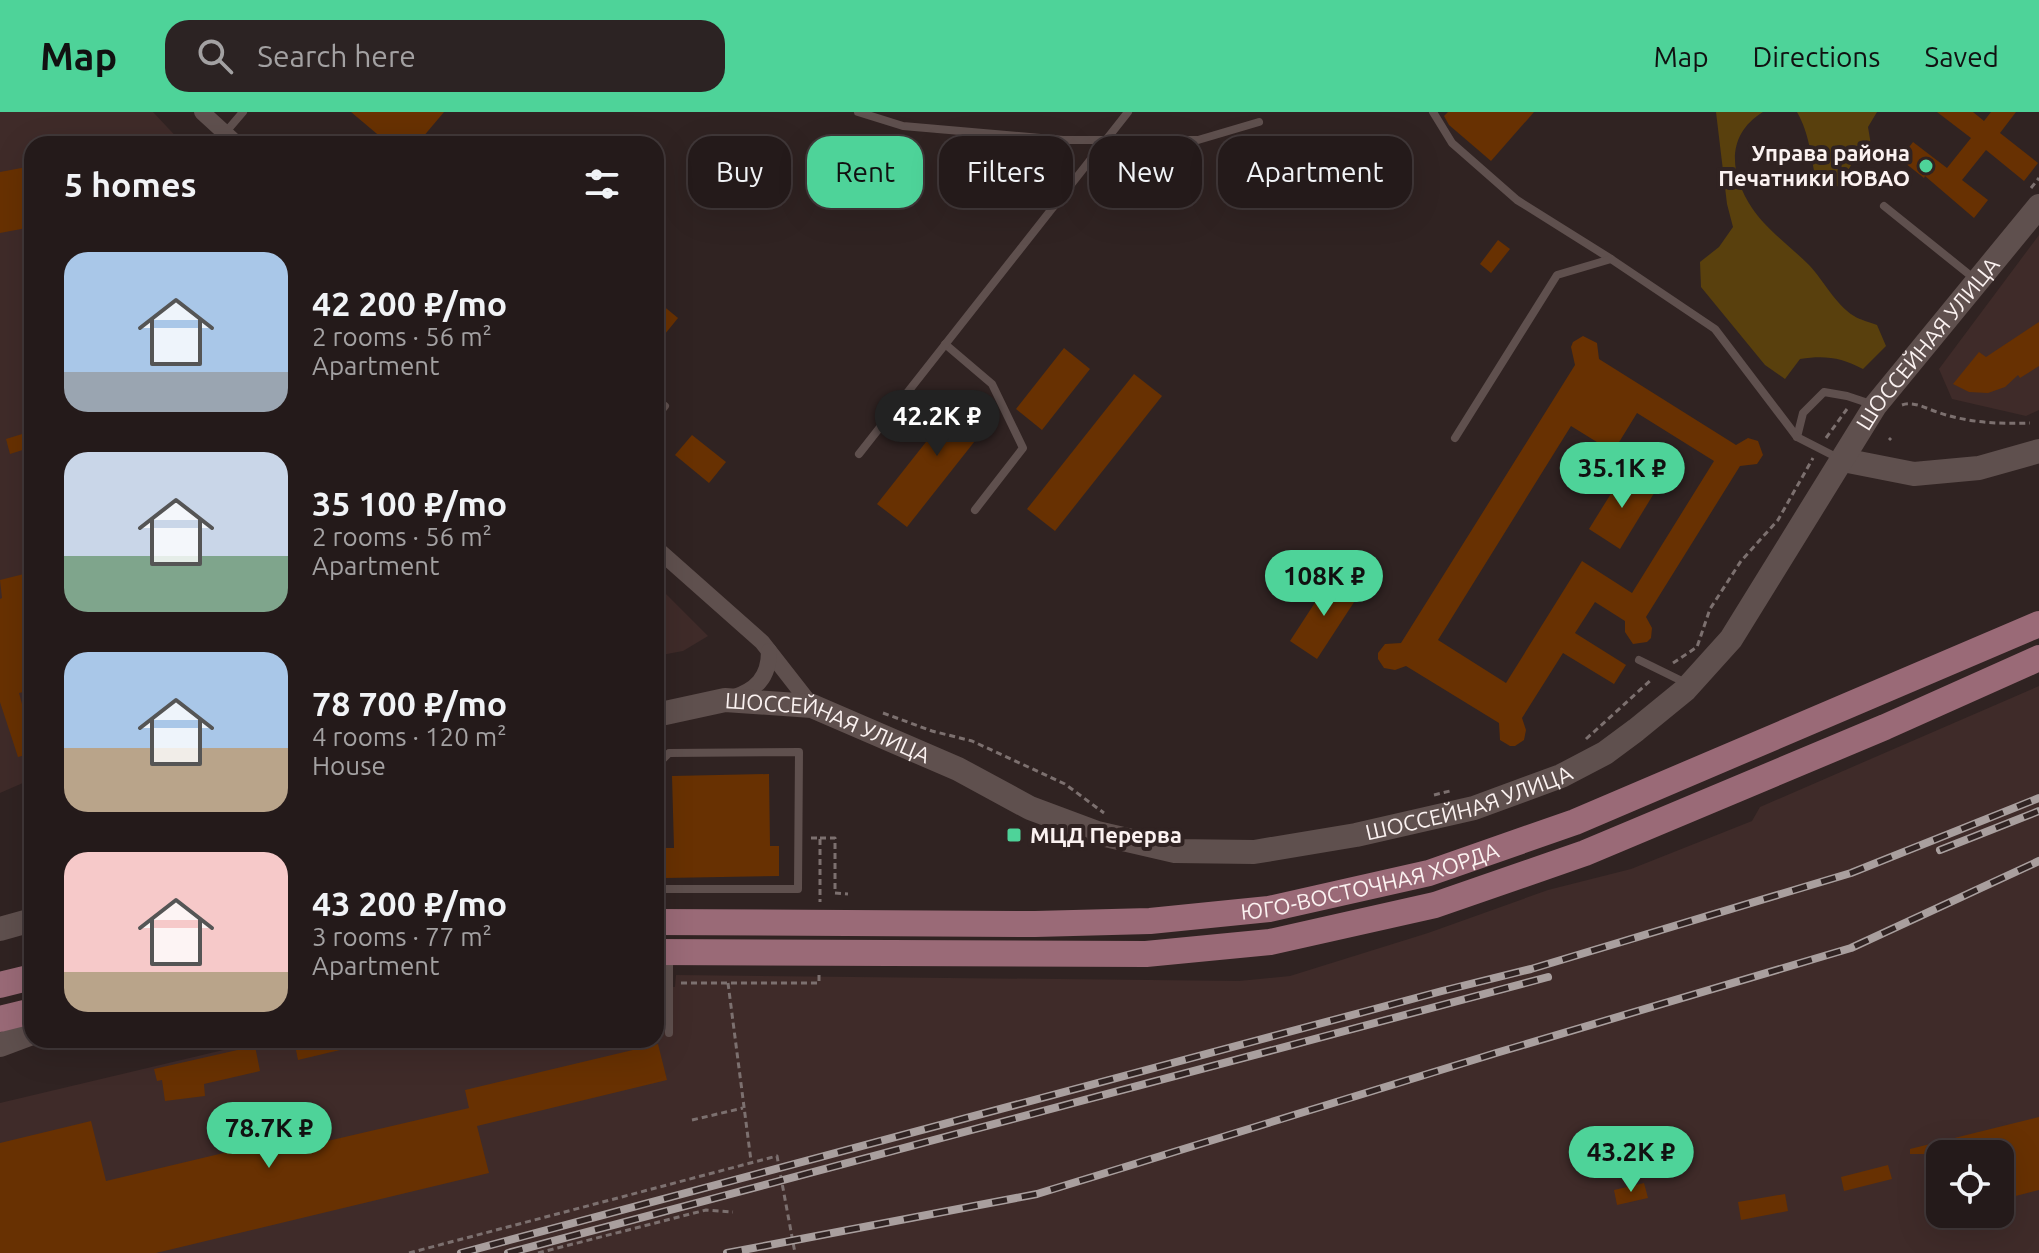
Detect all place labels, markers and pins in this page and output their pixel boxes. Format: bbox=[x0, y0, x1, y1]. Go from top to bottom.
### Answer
place label: Управа района Печатники ЮВАО bbox=[1718, 140, 1910, 190]
marker: Управа района Печатники ЮВАО bbox=[1917, 157, 1935, 175]
pin: 42.2K ₽ bbox=[863, 390, 1011, 458]
pin: 35.1K ₽ bbox=[1548, 442, 1696, 510]
pin: 108K ₽ bbox=[1259, 550, 1389, 618]
place label: МЦД Перерва bbox=[1030, 822, 1182, 847]
marker: МЦД Перерва bbox=[1005, 826, 1023, 844]
pin: 78.7K ₽ bbox=[195, 1102, 343, 1170]
pin: 43.2K ₽ bbox=[1557, 1126, 1705, 1194]

